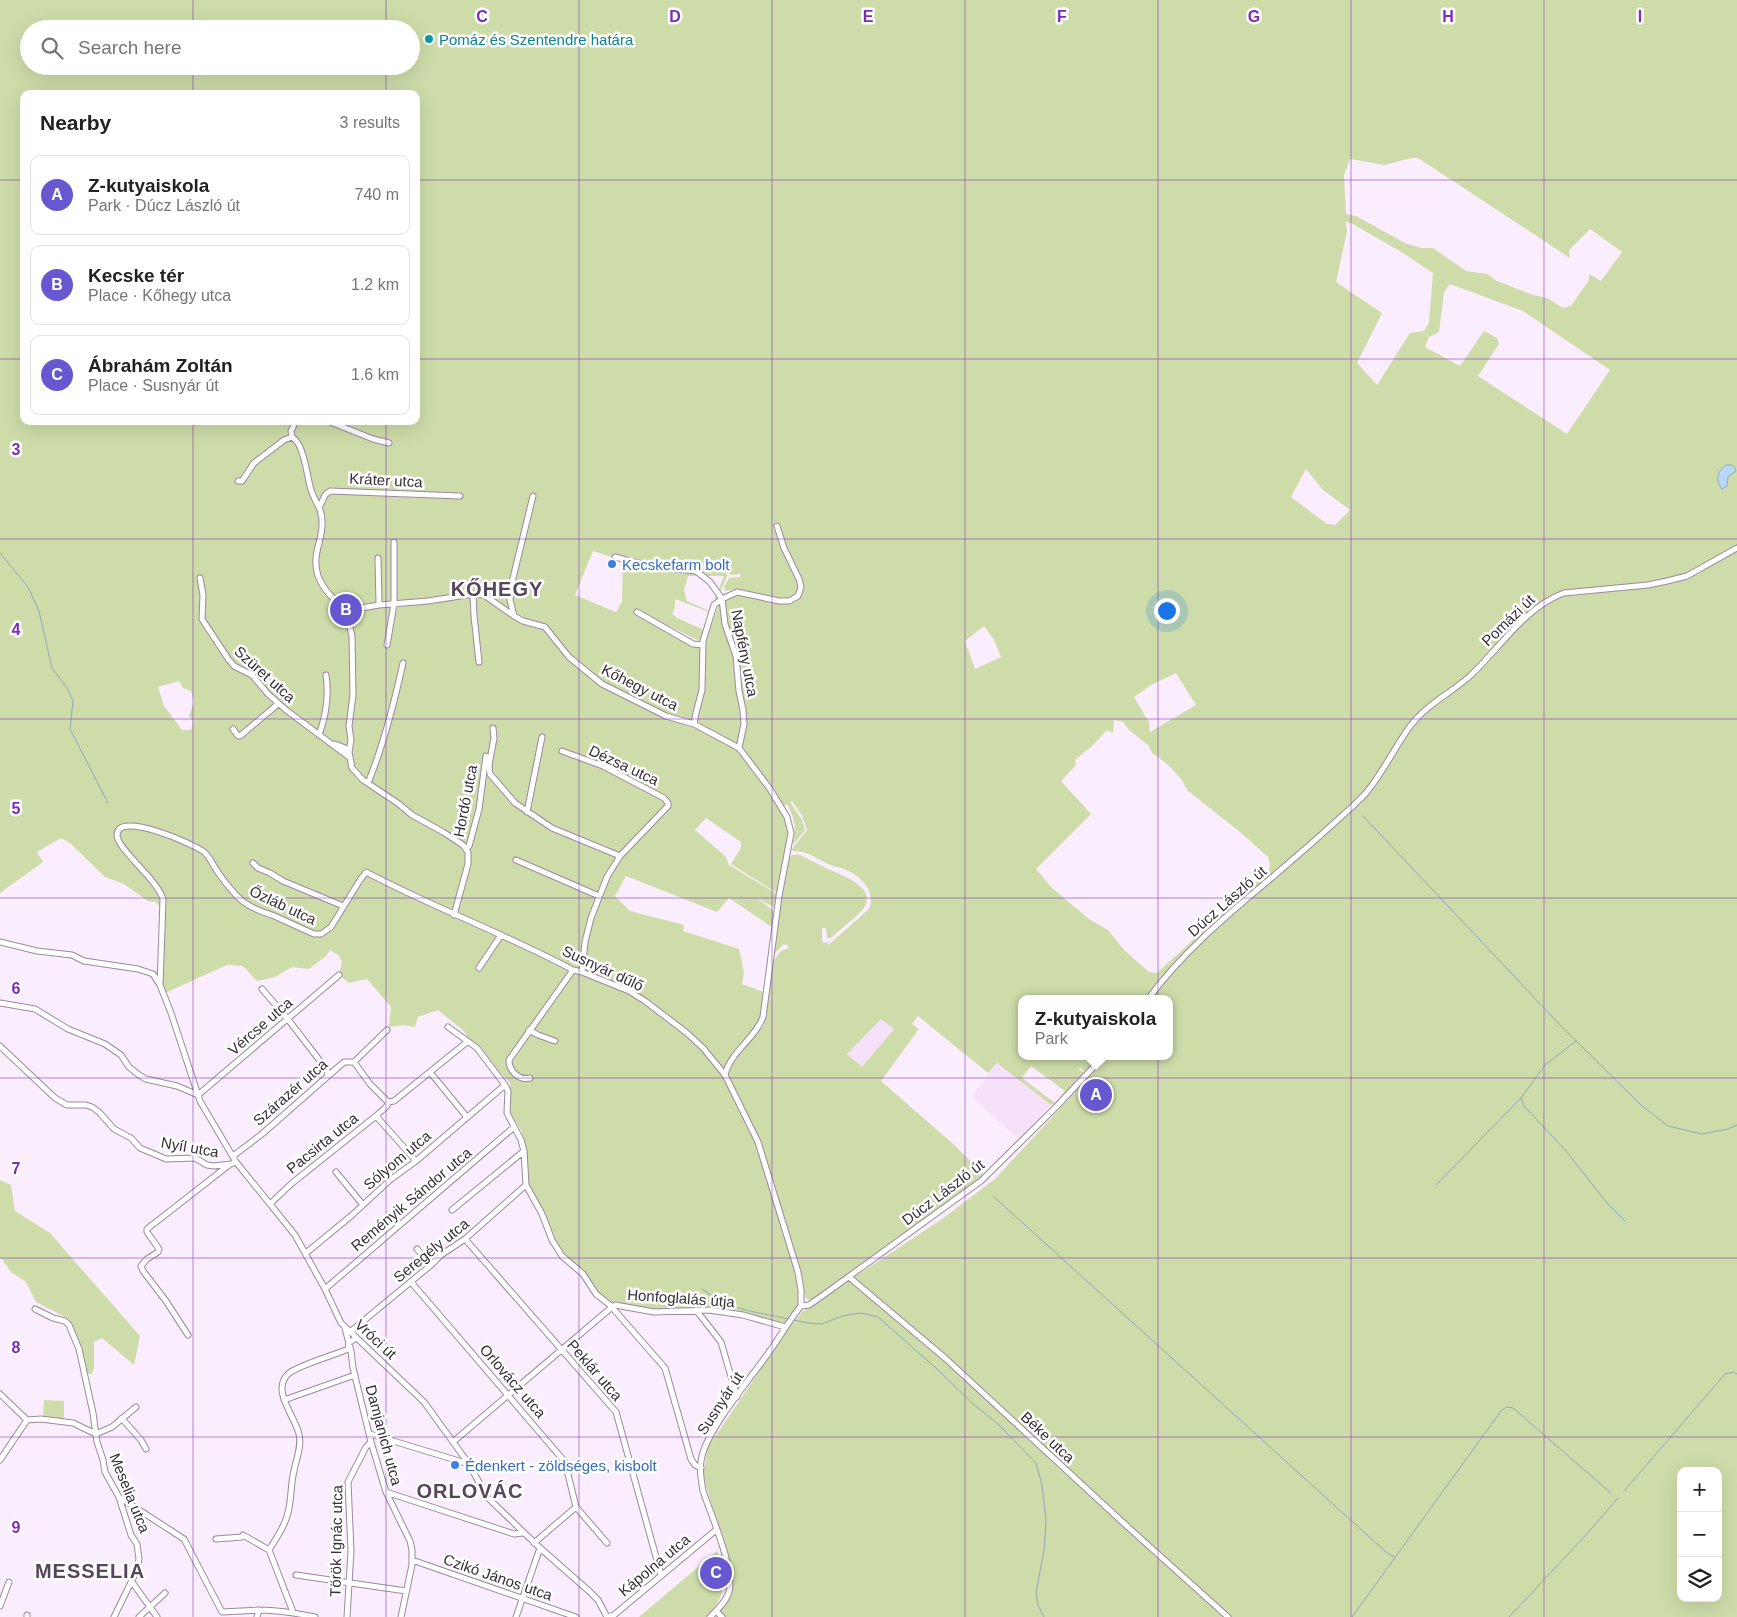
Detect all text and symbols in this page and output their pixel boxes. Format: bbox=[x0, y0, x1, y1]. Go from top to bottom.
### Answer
text: C bbox=[476, 8, 488, 25]
text: D bbox=[669, 8, 681, 25]
text: E bbox=[863, 8, 874, 25]
text: F bbox=[1057, 8, 1067, 25]
text: G bbox=[1248, 8, 1260, 25]
text: H bbox=[1442, 8, 1454, 25]
text: I bbox=[1638, 8, 1642, 25]
search box bbox=[20, 20, 420, 75]
place label: Pomáz és Szentendre határa bbox=[439, 31, 634, 48]
marker: Pomáz és Szentendre határa bbox=[423, 33, 435, 45]
icon: search bbox=[38, 34, 66, 62]
text: Search here bbox=[78, 37, 182, 58]
text: Nearby bbox=[40, 111, 111, 134]
text: 3 results bbox=[340, 114, 400, 131]
text: Z-kutyaiskola bbox=[88, 175, 209, 196]
text: A bbox=[51, 186, 63, 203]
text: 740 m bbox=[355, 186, 399, 203]
text: Park · Dúcz László út bbox=[88, 197, 240, 214]
text: Kecske tér bbox=[88, 265, 184, 286]
text: B bbox=[51, 276, 63, 293]
text: 1.2 km bbox=[351, 276, 399, 293]
text: Place · Kőhegy utca bbox=[88, 287, 231, 304]
text: Ábrahám Zoltán bbox=[88, 355, 233, 376]
text: C bbox=[51, 366, 63, 383]
text: 1.6 km bbox=[351, 366, 399, 383]
text: Place · Susnyár út bbox=[88, 377, 219, 394]
text: 3 bbox=[12, 441, 21, 458]
street label: Kráter utca bbox=[349, 470, 424, 490]
place label: Kecskefarm bolt bbox=[622, 556, 730, 573]
marker: Kecskefarm bolt bbox=[606, 558, 618, 570]
district label: KŐHEGY bbox=[451, 578, 543, 600]
street label: Pomázi út bbox=[1478, 590, 1538, 649]
pin: B bbox=[330, 591, 362, 629]
your location bbox=[1154, 598, 1180, 624]
street label: Napfény utca bbox=[728, 608, 762, 699]
text: 4 bbox=[12, 621, 21, 638]
street label: Szüret utca bbox=[231, 642, 299, 706]
street label: Kőhegy utca bbox=[599, 660, 682, 714]
street label: Dézsa utca bbox=[586, 741, 662, 789]
street label: Hordó utca bbox=[450, 763, 480, 839]
text: 5 bbox=[12, 800, 21, 817]
street label: Dúcz László út bbox=[1184, 862, 1270, 940]
street label: Őzláb utca bbox=[247, 882, 320, 928]
street label: Susnyár dűlő bbox=[560, 942, 646, 994]
text: 6 bbox=[12, 980, 21, 997]
street label: Vércse utca bbox=[225, 993, 296, 1058]
popup bbox=[1018, 995, 1173, 1060]
text: Z-kutyaiskola bbox=[1035, 1008, 1156, 1029]
text: Park bbox=[1035, 1030, 1068, 1047]
street label: Szárazér utca bbox=[250, 1055, 331, 1129]
pin: A bbox=[1080, 1076, 1112, 1114]
street label: Pacsirta utca bbox=[283, 1109, 362, 1177]
street label: Sólyom utca bbox=[360, 1127, 435, 1193]
street label: Nyíl utca bbox=[160, 1134, 221, 1161]
street label: Reményik Sándor utca bbox=[347, 1143, 475, 1254]
street label: Dúcz László út bbox=[899, 1155, 988, 1228]
text: 7 bbox=[12, 1160, 21, 1177]
street label: Seregély utca bbox=[390, 1214, 472, 1285]
street label: Honfoglalás útja bbox=[627, 1286, 736, 1310]
street label: Vróci út bbox=[352, 1316, 401, 1363]
street label: Peklár utca bbox=[564, 1336, 626, 1404]
text: 8 bbox=[12, 1339, 21, 1356]
street label: Orlovácz utca bbox=[477, 1341, 550, 1422]
street label: Susnyár út bbox=[693, 1368, 747, 1438]
street label: Damjanich utca bbox=[362, 1383, 406, 1488]
street label: Béke utca bbox=[1018, 1408, 1079, 1466]
street label: Meselia utca bbox=[106, 1451, 154, 1536]
place label: Édenkert - zöldséges, kisbolt bbox=[465, 1457, 658, 1474]
marker: Édenkert - zöldséges, kisbolt bbox=[449, 1459, 461, 1471]
map controls bbox=[1677, 1467, 1722, 1602]
button: + bbox=[1677, 1467, 1722, 1512]
district label: ORLOVÁC bbox=[417, 1480, 524, 1502]
street label: Török Ignác utca bbox=[327, 1484, 345, 1597]
button: − bbox=[1677, 1512, 1722, 1557]
text: 9 bbox=[12, 1519, 21, 1536]
street label: Kápolna utca bbox=[615, 1530, 694, 1600]
street label: Czikó János utca bbox=[441, 1550, 555, 1604]
pin: C bbox=[700, 1554, 732, 1592]
button: layers bbox=[1677, 1557, 1722, 1602]
district label: MESSELIA bbox=[35, 1560, 145, 1582]

